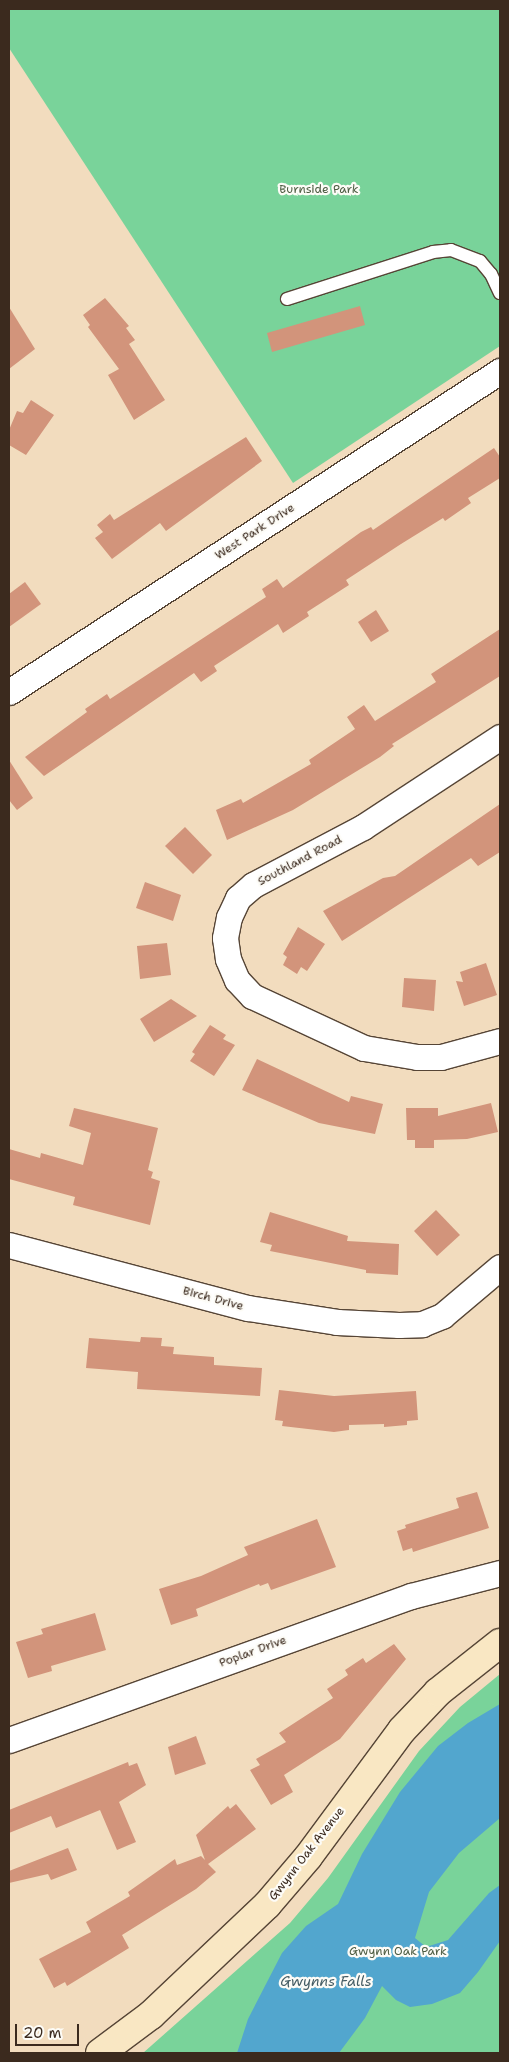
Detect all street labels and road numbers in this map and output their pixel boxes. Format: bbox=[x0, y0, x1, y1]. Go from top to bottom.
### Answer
street label: West Park Drive bbox=[212, 501, 298, 563]
street label: Southland Road bbox=[255, 833, 345, 889]
street label: Birch Drive bbox=[181, 1284, 245, 1314]
street label: Poplar Drive bbox=[217, 1633, 289, 1671]
street label: Gwynn Oak Avenue bbox=[266, 1805, 348, 1903]

